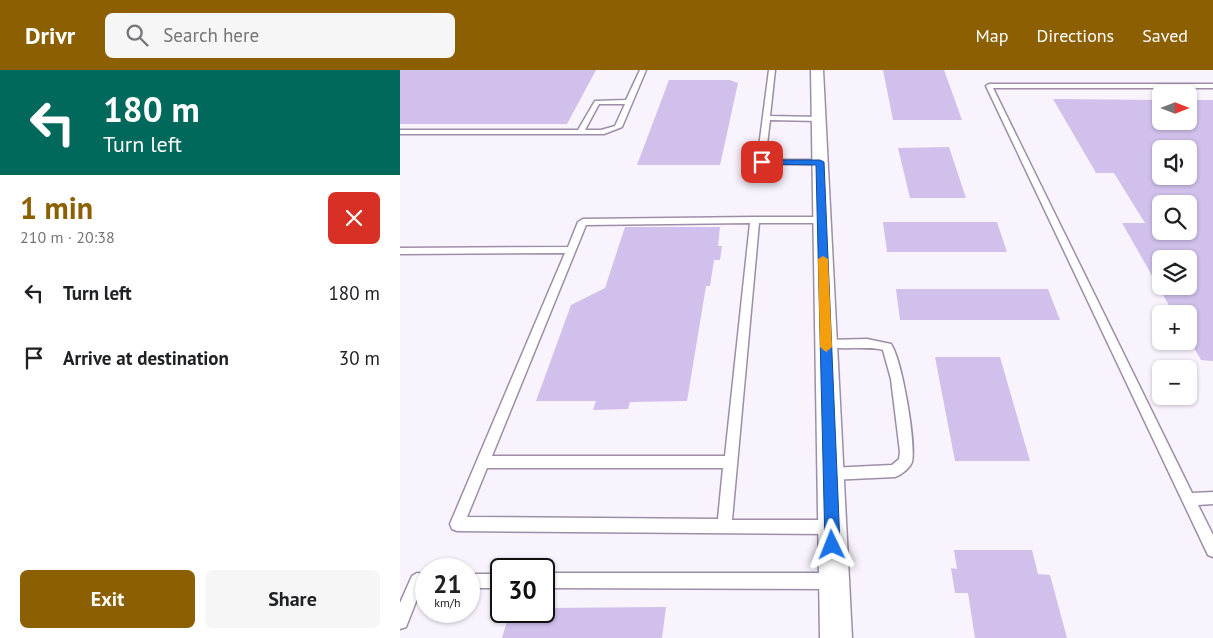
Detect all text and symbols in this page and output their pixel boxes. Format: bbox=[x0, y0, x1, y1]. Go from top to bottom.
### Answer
search box bbox=[105, 13, 455, 58]
text: Drivr bbox=[25, 20, 75, 51]
icon: search bbox=[123, 21, 151, 49]
text: Search here bbox=[163, 23, 259, 47]
text: Map bbox=[976, 24, 1008, 47]
text: Directions bbox=[1036, 24, 1114, 47]
text: Saved bbox=[1142, 24, 1188, 47]
north arrow bbox=[1152, 85, 1198, 130]
map controls bbox=[1152, 85, 1197, 405]
text: 180 m bbox=[103, 86, 200, 132]
icon: left bbox=[20, 90, 85, 155]
text: Turn left bbox=[103, 130, 182, 158]
button: sound bbox=[1152, 140, 1197, 185]
pin bbox=[741, 141, 783, 183]
icon: arrive bbox=[748, 148, 776, 176]
text: 1 min bbox=[20, 188, 93, 227]
button: close bbox=[328, 192, 380, 244]
button: search bbox=[1152, 195, 1197, 240]
text: 210 m · 20:38 bbox=[20, 227, 115, 247]
button: layers bbox=[1152, 250, 1197, 295]
icon: left bbox=[20, 279, 48, 307]
text: Turn left bbox=[63, 281, 132, 305]
text: 180 m bbox=[328, 281, 380, 305]
button: + bbox=[1152, 305, 1197, 350]
icon: arrive bbox=[20, 344, 48, 372]
text: Arrive at destination bbox=[63, 346, 229, 370]
text: 30 m bbox=[339, 346, 380, 370]
button: − bbox=[1152, 360, 1197, 405]
position arrow bbox=[805, 518, 857, 570]
speed limit sign: 30 bbox=[490, 558, 555, 623]
text: 21 bbox=[433, 568, 462, 600]
button: Exit bbox=[20, 570, 195, 628]
button: Share bbox=[205, 570, 380, 628]
text: km/h bbox=[434, 595, 461, 610]

